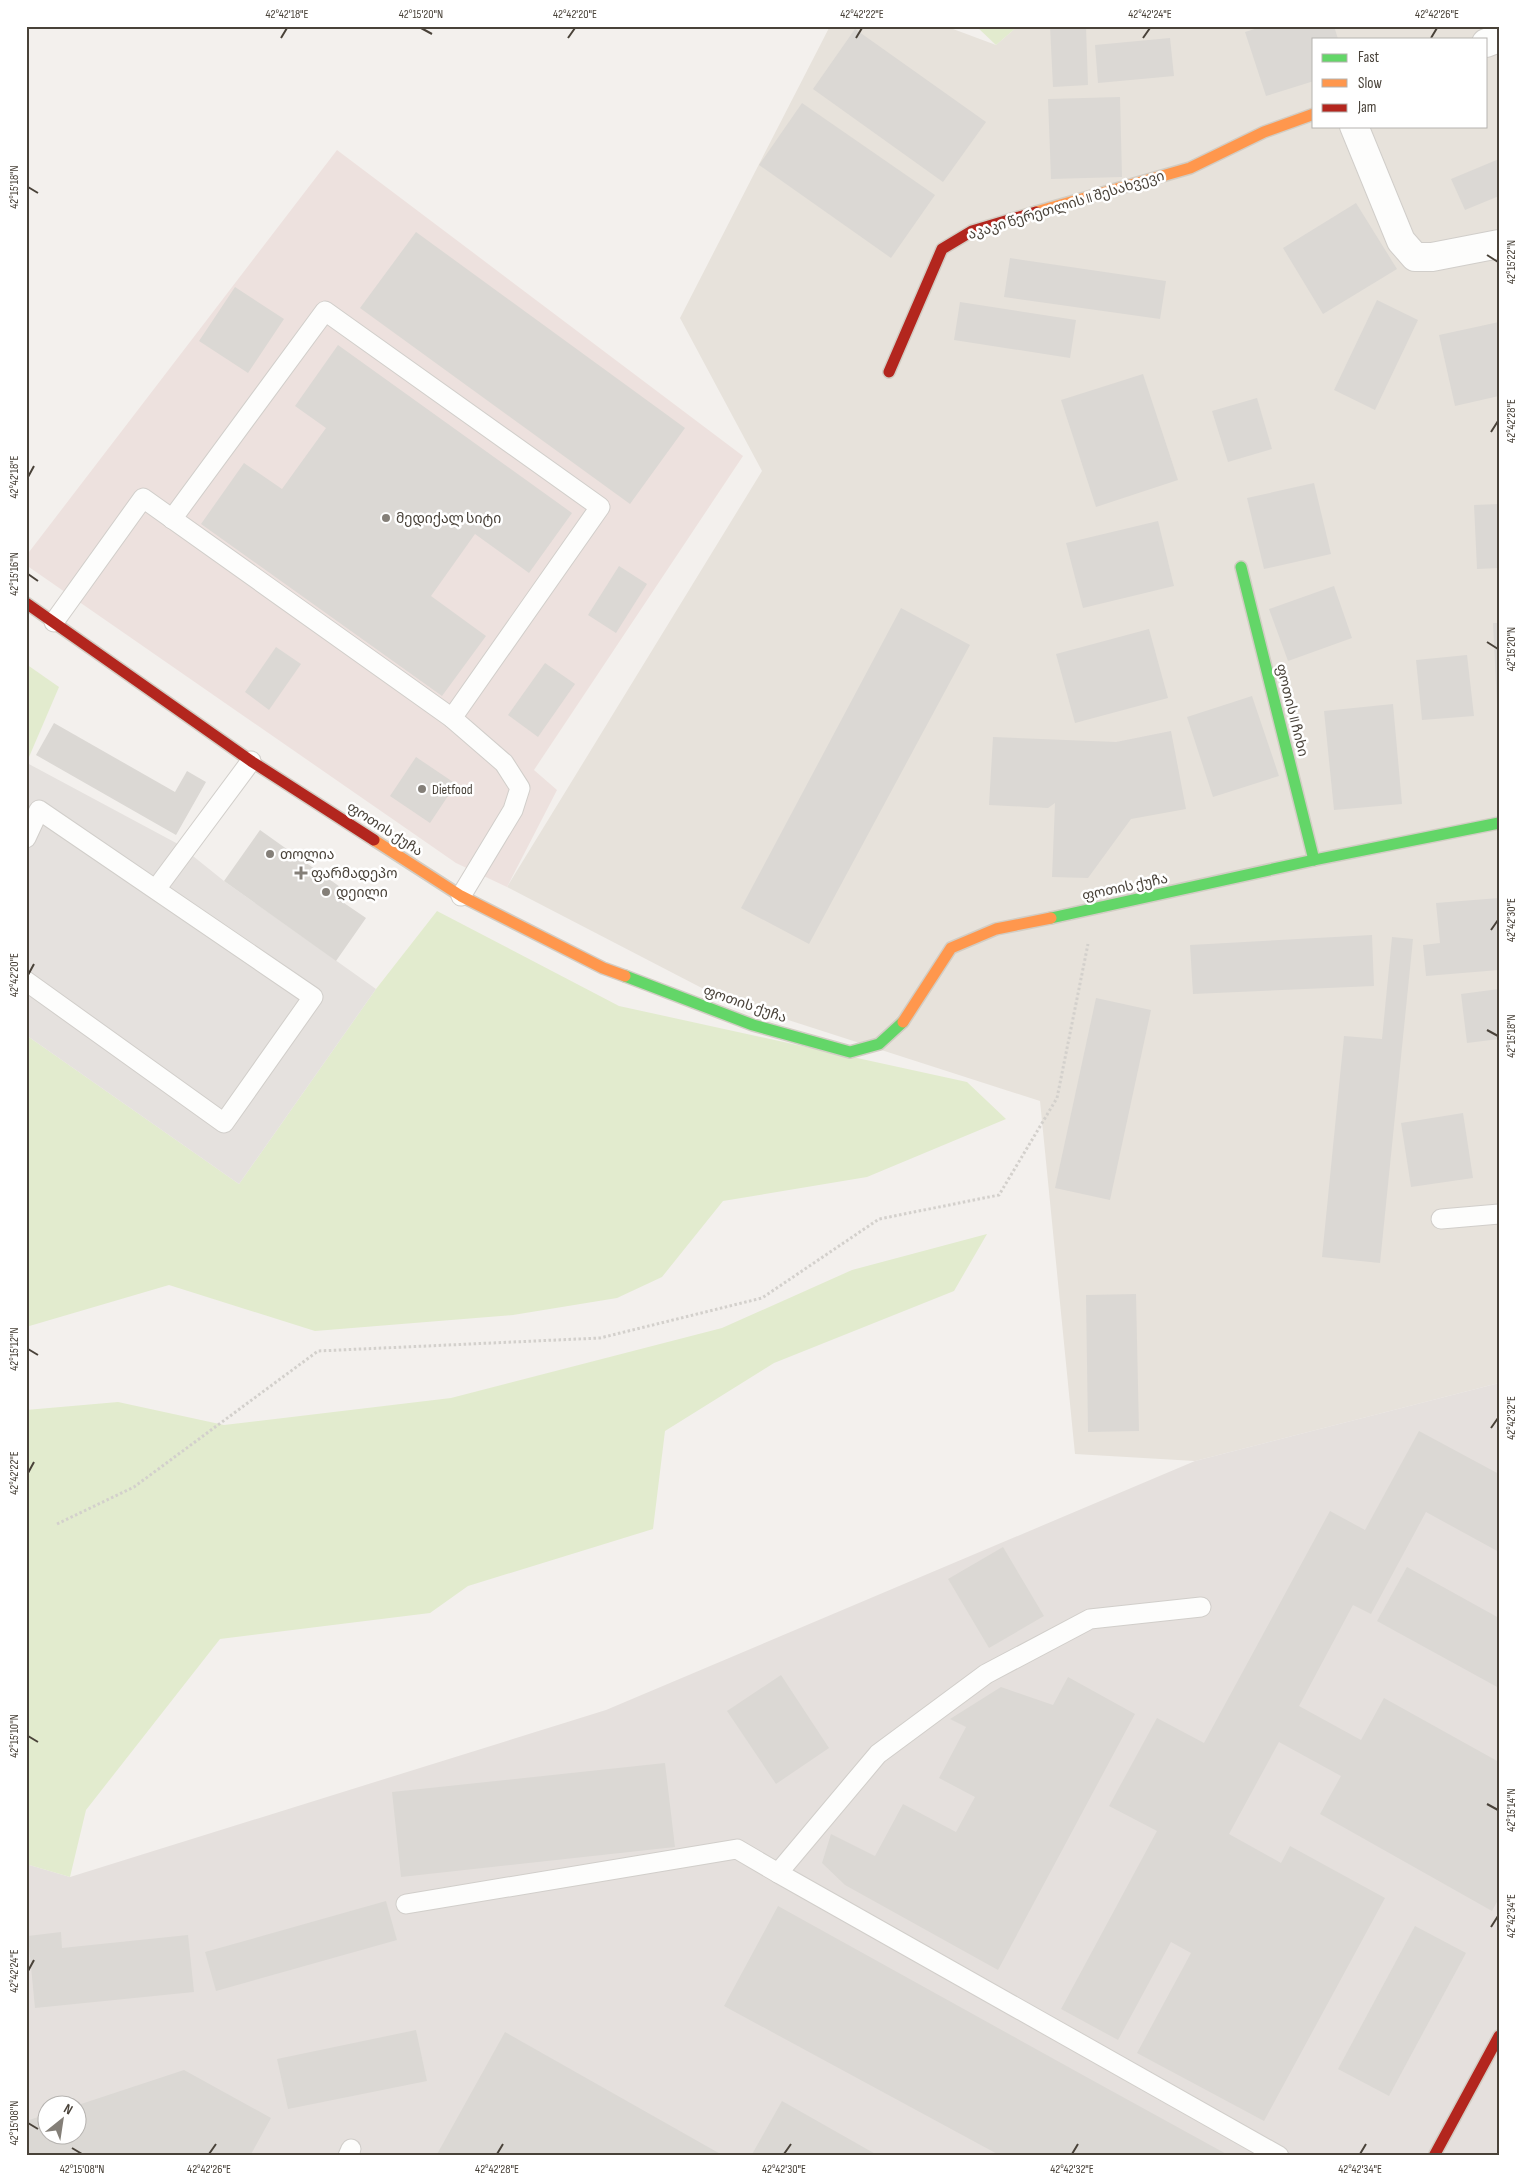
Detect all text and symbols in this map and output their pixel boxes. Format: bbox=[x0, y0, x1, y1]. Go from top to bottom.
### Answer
text: 42°42'18"E bbox=[265, 7, 309, 22]
text: 42°15'20"N bbox=[399, 7, 443, 22]
text: 42°42'20"E bbox=[553, 7, 597, 22]
text: 42°42'22"E bbox=[840, 7, 884, 22]
text: 42°42'24"E bbox=[1128, 7, 1172, 22]
text: 42°42'26"E bbox=[1415, 7, 1459, 22]
legend bbox=[1312, 38, 1488, 128]
text: Fast bbox=[1358, 48, 1380, 67]
text: Slow bbox=[1358, 74, 1382, 93]
text: Jam bbox=[1357, 98, 1376, 117]
text: 42°15'18"N bbox=[7, 165, 22, 209]
street label: აკაკი წერეთლის II შესახვევი bbox=[966, 167, 1166, 243]
text: 42°15'22"N bbox=[1504, 240, 1519, 284]
text: 42°42'28"E bbox=[1504, 399, 1519, 443]
text: 42°42'18"E bbox=[7, 455, 22, 499]
place label: მედიქალ სიტი bbox=[396, 510, 501, 527]
marker: მედიქალ სიტი bbox=[380, 512, 392, 524]
text: 42°15'16"N bbox=[7, 552, 22, 596]
text: 42°15'20"N bbox=[1504, 627, 1519, 671]
street label: ფოთის II ჩიხი bbox=[1272, 662, 1312, 758]
place label: Dietfood bbox=[432, 781, 473, 798]
marker: Dietfood bbox=[416, 783, 428, 795]
street label: ფოთის ქუჩა bbox=[344, 798, 426, 860]
place label: თოლია bbox=[280, 846, 335, 863]
marker: თოლია bbox=[264, 848, 276, 860]
place label: ფარმადეპო bbox=[311, 865, 397, 882]
marker: ფარმადეპო bbox=[295, 867, 307, 879]
street label: ფოთის ქუჩა bbox=[1081, 870, 1169, 904]
place label: დეილი bbox=[336, 884, 388, 901]
marker: დეილი bbox=[320, 886, 332, 898]
text: 42°42'30"E bbox=[1504, 898, 1519, 942]
text: 42°42'20"E bbox=[7, 953, 22, 997]
street label: ფოთის ქუჩა bbox=[701, 982, 789, 1026]
text: 42°15'18"N bbox=[1504, 1014, 1519, 1058]
text: 42°15'12"N bbox=[7, 1327, 22, 1371]
text: 42°42'32"E bbox=[1504, 1396, 1519, 1440]
text: 42°42'22"E bbox=[7, 1451, 22, 1495]
text: 42°15'10"N bbox=[7, 1714, 22, 1758]
text: 42°15'14"N bbox=[1504, 1788, 1519, 1832]
text: 42°42'34"E bbox=[1504, 1894, 1519, 1938]
text: 42°42'24"E bbox=[7, 1949, 22, 1993]
north arrow bbox=[38, 2094, 88, 2144]
text: N bbox=[61, 2100, 76, 2118]
text: 42°15'08"N bbox=[7, 2101, 22, 2145]
text: 42°15'08"N bbox=[60, 2162, 104, 2177]
text: 42°42'26"E bbox=[187, 2162, 231, 2177]
text: 42°42'28"E bbox=[475, 2162, 519, 2177]
text: 42°42'30"E bbox=[762, 2162, 806, 2177]
text: 42°42'32"E bbox=[1050, 2162, 1094, 2177]
text: 42°42'34"E bbox=[1338, 2162, 1382, 2177]

